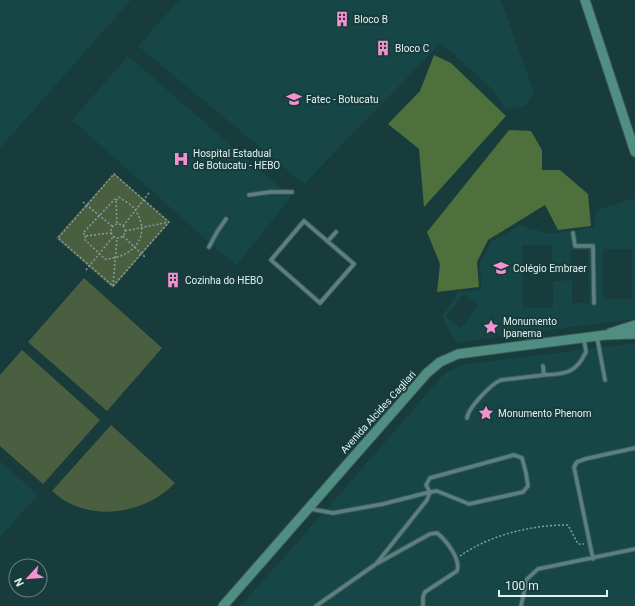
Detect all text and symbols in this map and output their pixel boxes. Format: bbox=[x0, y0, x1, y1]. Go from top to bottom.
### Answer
building icon: Bloco B bbox=[333, 10, 351, 28]
place label: Bloco B bbox=[354, 14, 388, 25]
building icon: Bloco C bbox=[374, 39, 392, 57]
place label: Bloco C bbox=[395, 43, 430, 54]
school or university icon: Fatec - Botucatu bbox=[285, 90, 303, 108]
place label: Fatec - Botucatu bbox=[306, 94, 379, 105]
place label: Hospital Estadual de Botucatu - HEBO bbox=[193, 148, 280, 171]
hospital icon: Hospital Estadual de Botucatu - HEBO bbox=[172, 150, 190, 168]
school or university icon: Colégio Embraer bbox=[492, 259, 510, 277]
place label: Colégio Embraer bbox=[513, 263, 587, 274]
building icon: Cozinha do HEBO bbox=[164, 271, 182, 289]
place label: Cozinha do HEBO bbox=[185, 275, 263, 286]
place label: Monumento Ipanema bbox=[503, 316, 557, 339]
place icon: Monumento Ipanema bbox=[482, 318, 500, 336]
street label: Avenida Alcides Cagliari bbox=[338, 369, 418, 455]
place icon: Monumento Phenom bbox=[477, 404, 495, 422]
place label: Monumento Phenom bbox=[498, 408, 592, 419]
north arrow bbox=[8, 558, 48, 598]
scale bar bbox=[499, 572, 607, 598]
text: N bbox=[12, 576, 27, 589]
text: 100 m bbox=[505, 579, 539, 593]

